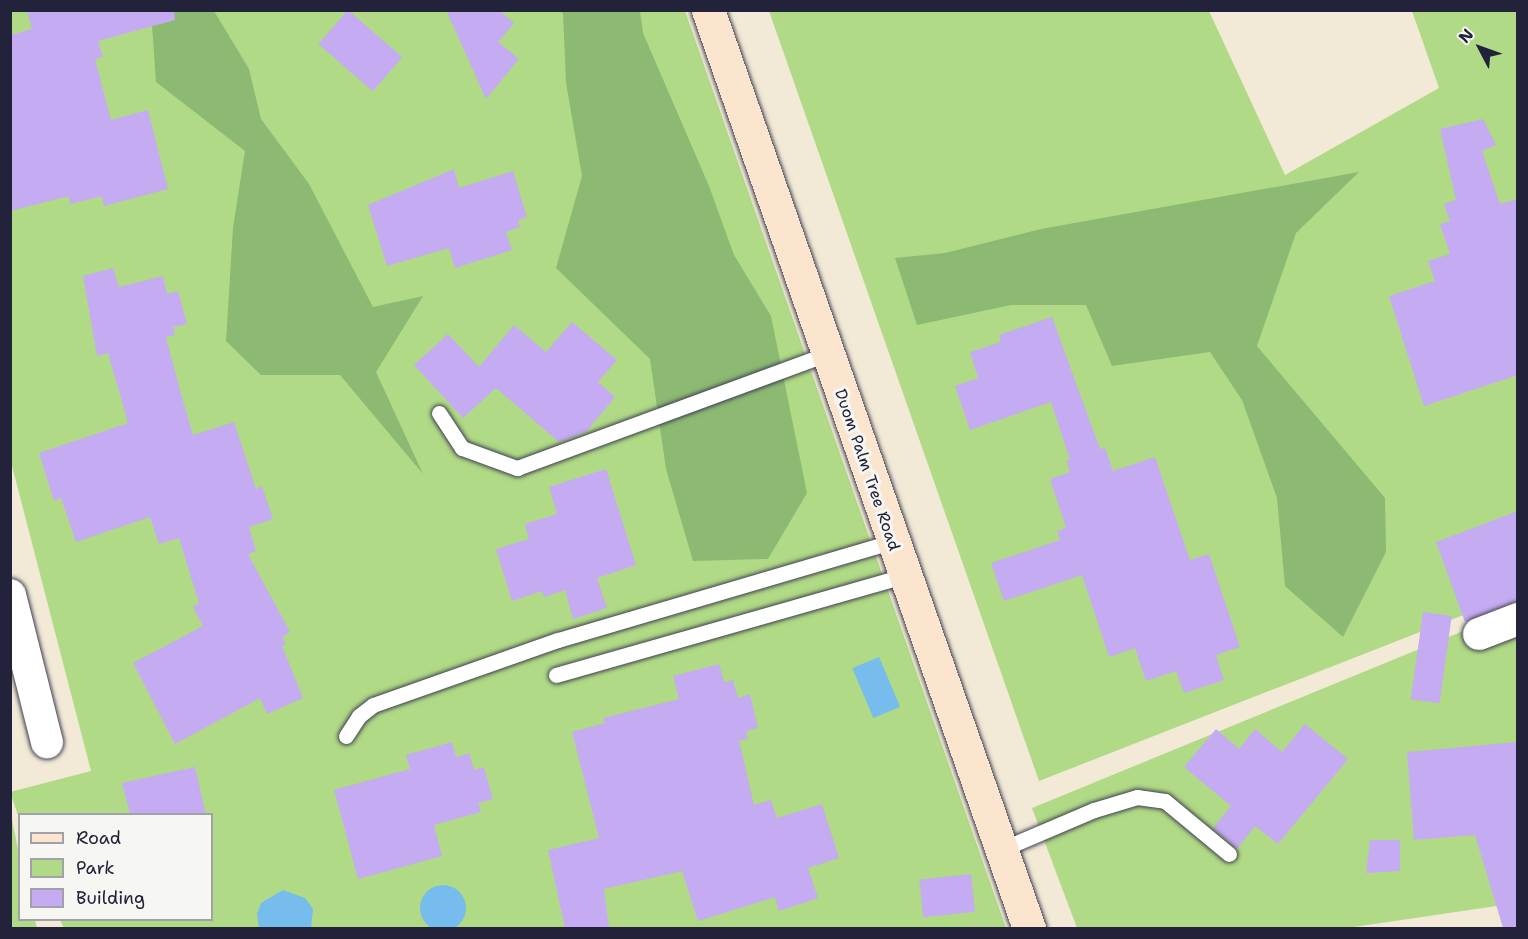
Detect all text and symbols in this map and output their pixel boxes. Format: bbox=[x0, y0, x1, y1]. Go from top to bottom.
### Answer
north arrow bbox=[1450, 18, 1510, 78]
text: N bbox=[1454, 24, 1478, 48]
street label: Duom Palm Tree Road bbox=[830, 387, 904, 553]
legend bbox=[18, 813, 213, 921]
text: Road bbox=[76, 826, 121, 850]
text: Park bbox=[76, 856, 115, 880]
text: Building bbox=[76, 886, 145, 910]

